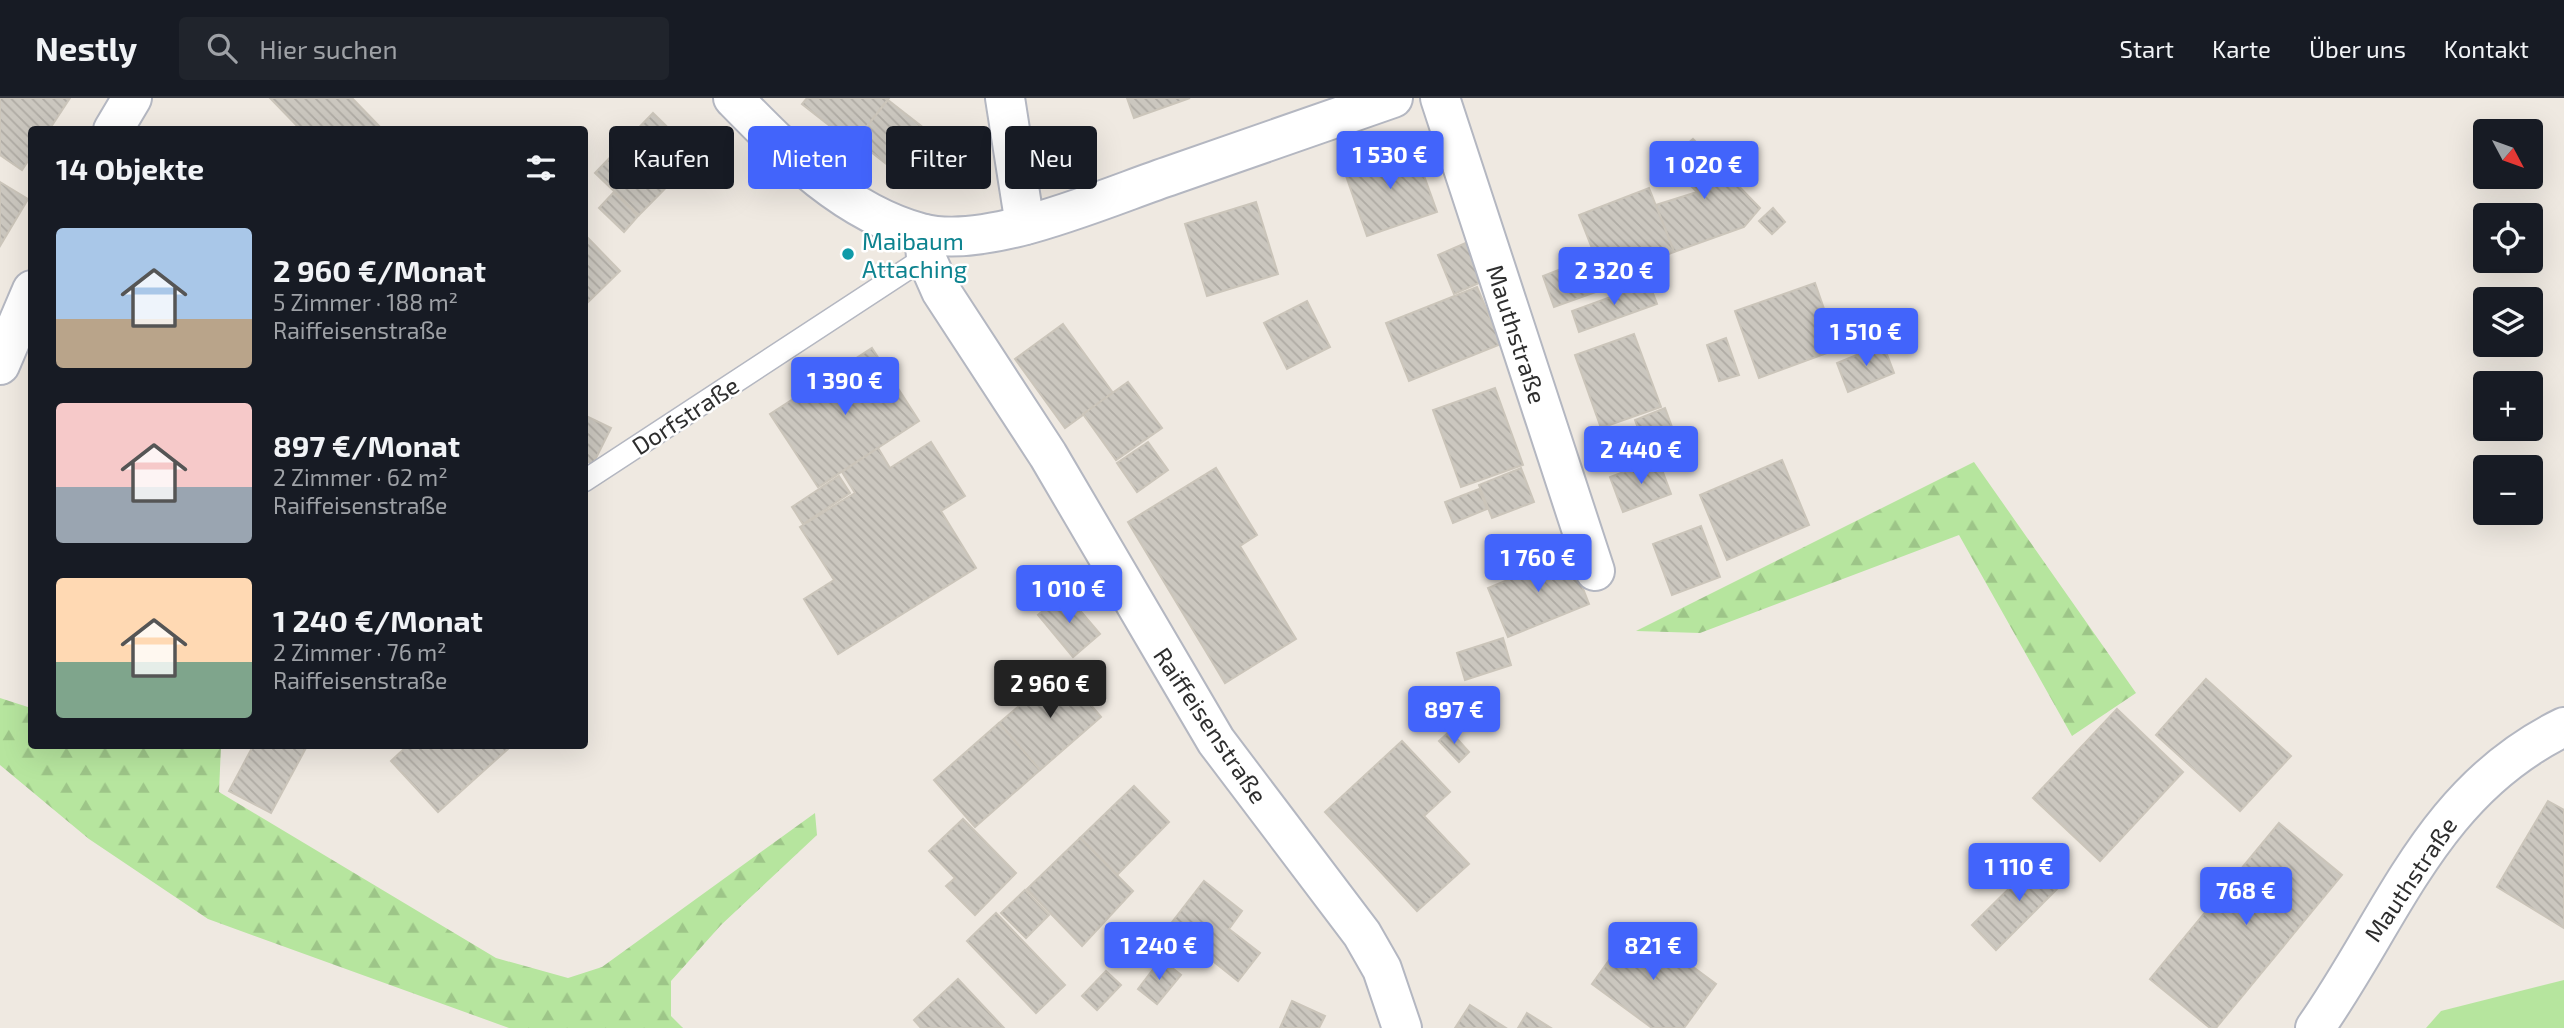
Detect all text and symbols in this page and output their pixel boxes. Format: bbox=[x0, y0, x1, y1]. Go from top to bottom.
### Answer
search box bbox=[179, 17, 669, 80]
text: Nestly bbox=[35, 28, 137, 68]
icon: search bbox=[203, 29, 241, 67]
text: Hier suchen bbox=[259, 33, 398, 64]
text: Start bbox=[2120, 34, 2174, 63]
text: Karte bbox=[2212, 34, 2271, 63]
text: Über uns bbox=[2309, 34, 2406, 63]
text: Kontakt bbox=[2444, 34, 2529, 63]
north arrow bbox=[2473, 119, 2543, 189]
map controls bbox=[2473, 119, 2543, 525]
chip: Kaufen bbox=[609, 126, 734, 189]
chip: Mieten bbox=[748, 126, 872, 189]
chip: Filter bbox=[886, 126, 991, 189]
chip: Neu bbox=[1005, 126, 1097, 189]
pin: 1 530 € bbox=[1325, 132, 1455, 191]
text: 1 530 € bbox=[1353, 140, 1427, 168]
pin: 1 020 € bbox=[1639, 141, 1769, 201]
icon: filters bbox=[522, 149, 560, 187]
text: 14 Objekte bbox=[56, 150, 204, 186]
text: 1 020 € bbox=[1665, 150, 1743, 178]
button: locate bbox=[2473, 203, 2543, 273]
place label: Maibaum Attaching bbox=[862, 226, 967, 283]
marker: Maibaum Attaching bbox=[840, 246, 856, 262]
pin: 2 320 € bbox=[1549, 248, 1679, 307]
text: 2 960 €/Monat bbox=[273, 252, 486, 288]
icon: home bbox=[112, 256, 196, 340]
text: 2 320 € bbox=[1575, 256, 1653, 284]
street label: Mauthstraße bbox=[1481, 261, 1553, 407]
button: layers bbox=[2473, 287, 2543, 357]
text: 5 Zimmer · 188 m² bbox=[273, 288, 458, 316]
pin: 1 510 € bbox=[1801, 308, 1931, 368]
text: Raiffeisenstraße bbox=[273, 316, 447, 344]
text: 1 510 € bbox=[1830, 317, 1902, 345]
pin: 1 390 € bbox=[780, 358, 910, 417]
text: 1 390 € bbox=[807, 366, 883, 394]
street label: Dorfstraße bbox=[626, 370, 744, 460]
button: + bbox=[2473, 371, 2543, 441]
pin: 2 440 € bbox=[1576, 426, 1706, 486]
text: 897 €/Monat bbox=[273, 427, 460, 463]
icon: home bbox=[112, 431, 196, 515]
text: 2 440 € bbox=[1600, 435, 1682, 463]
button: − bbox=[2473, 455, 2543, 525]
text: 2 Zimmer · 62 m² bbox=[273, 463, 448, 491]
text: Raiffeisenstraße bbox=[273, 491, 447, 519]
pin: 1 760 € bbox=[1473, 534, 1603, 594]
text: 1 760 € bbox=[1501, 543, 1575, 571]
pin: 1 010 € bbox=[1004, 566, 1134, 625]
text: 1 010 € bbox=[1032, 574, 1106, 602]
text: 1 240 €/Monat bbox=[273, 602, 483, 638]
icon: home bbox=[112, 606, 196, 690]
text: 2 Zimmer · 76 m² bbox=[273, 638, 447, 666]
street label: Raiffeisenstraße bbox=[1148, 641, 1274, 809]
pin: 2 960 € bbox=[985, 660, 1115, 720]
text: Raiffeisenstraße bbox=[273, 666, 447, 694]
text: 2 960 € bbox=[1010, 669, 1090, 697]
pin: 897 € bbox=[1405, 686, 1503, 746]
text: 897 € bbox=[1424, 695, 1484, 723]
street label: Mauthstraße bbox=[2358, 811, 2462, 947]
pin: 1 110 € bbox=[1954, 844, 2084, 903]
text: 1 110 € bbox=[1984, 852, 2054, 880]
pin: 768 € bbox=[2197, 868, 2295, 927]
text: 768 € bbox=[2216, 876, 2276, 904]
pin: 1 240 € bbox=[1094, 922, 1224, 982]
pin: 821 € bbox=[1604, 922, 1702, 982]
text: 1 240 € bbox=[1120, 931, 1198, 959]
text: 821 € bbox=[1624, 931, 1682, 959]

